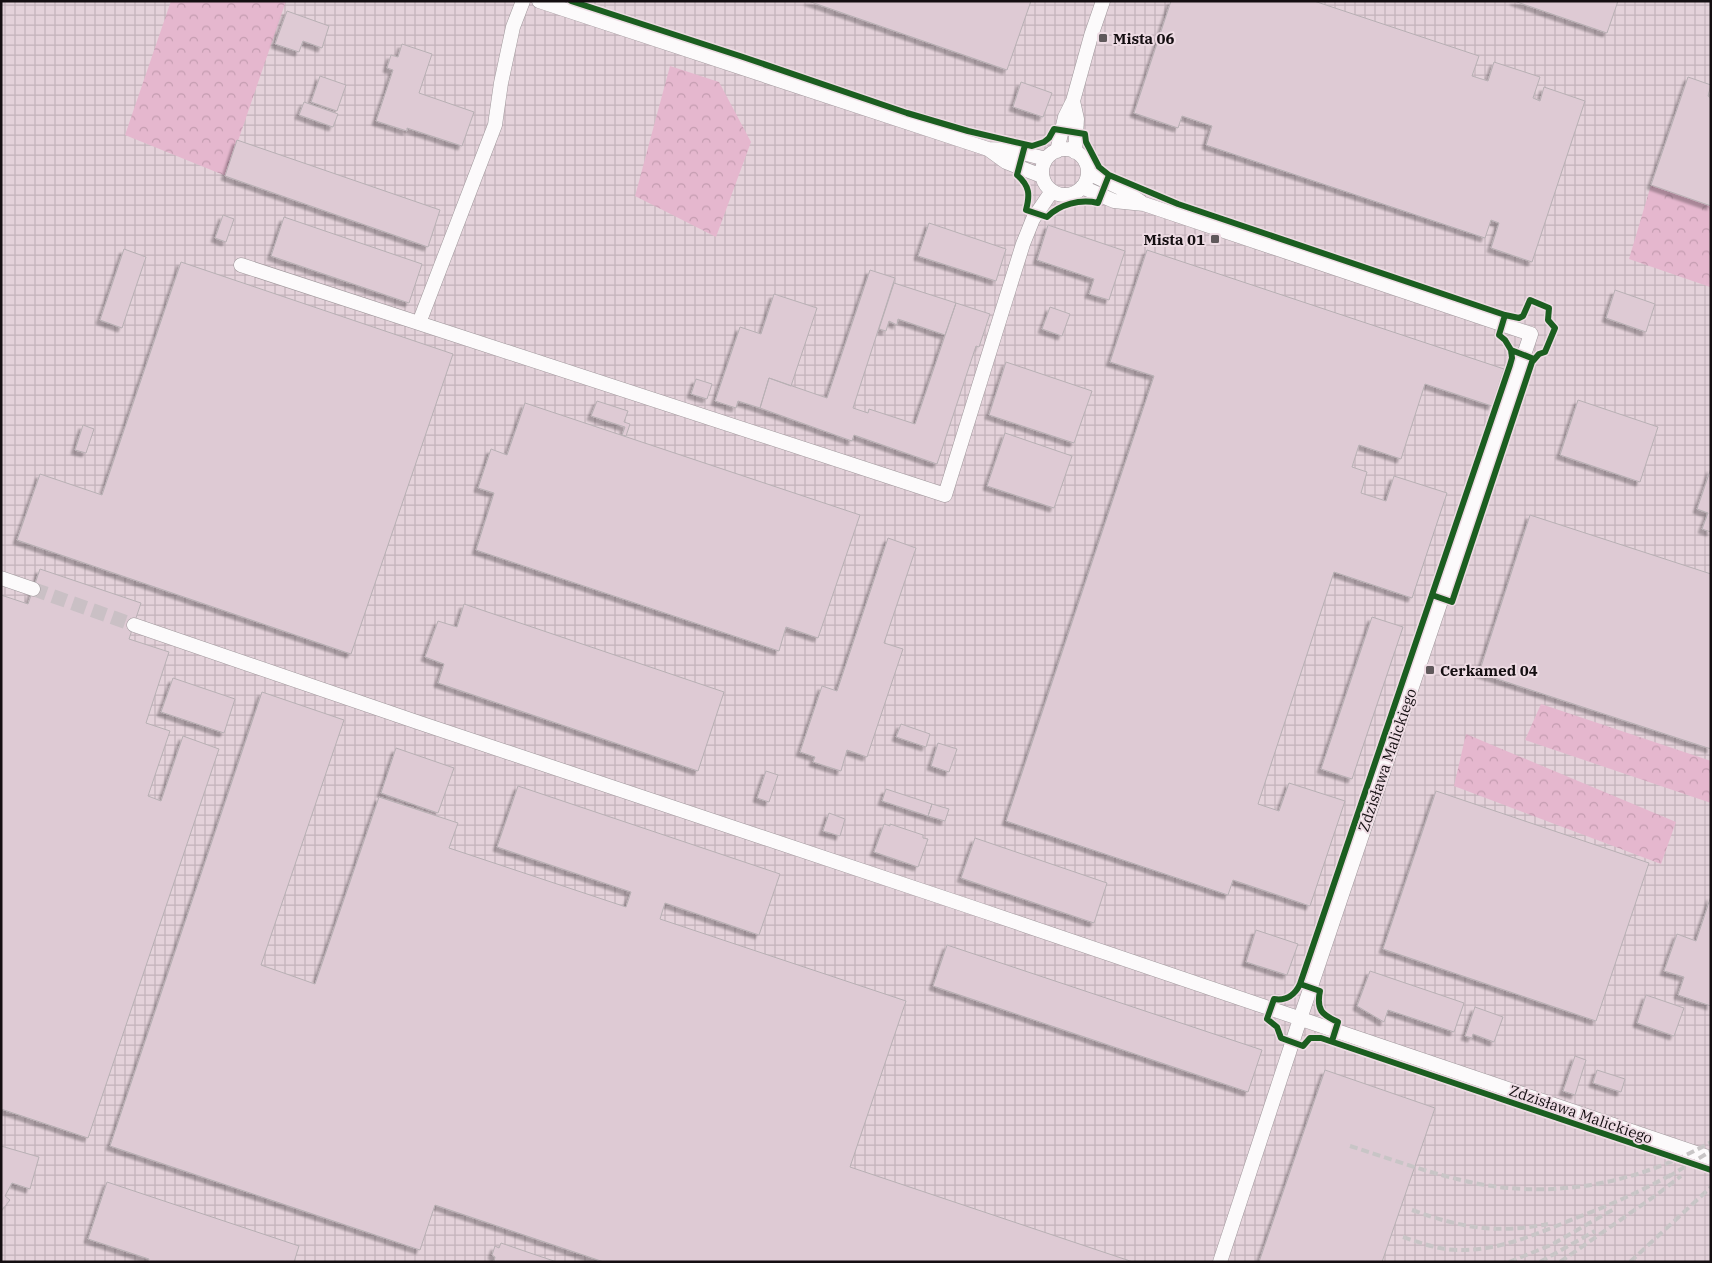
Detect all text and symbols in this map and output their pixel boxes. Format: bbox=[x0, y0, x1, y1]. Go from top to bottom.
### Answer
place label: Mista 06 bbox=[1113, 29, 1175, 48]
marker: Mista 06 bbox=[1097, 32, 1109, 44]
place label: Mista 01 bbox=[1143, 230, 1205, 249]
marker: Mista 01 bbox=[1209, 233, 1221, 245]
place label: Cerkamed 04 bbox=[1440, 661, 1538, 680]
marker: Cerkamed 04 bbox=[1424, 664, 1436, 676]
street label: Zdzisława Malickiego bbox=[1354, 686, 1420, 834]
street label: Zdzisława Malickiego bbox=[1507, 1081, 1655, 1147]

